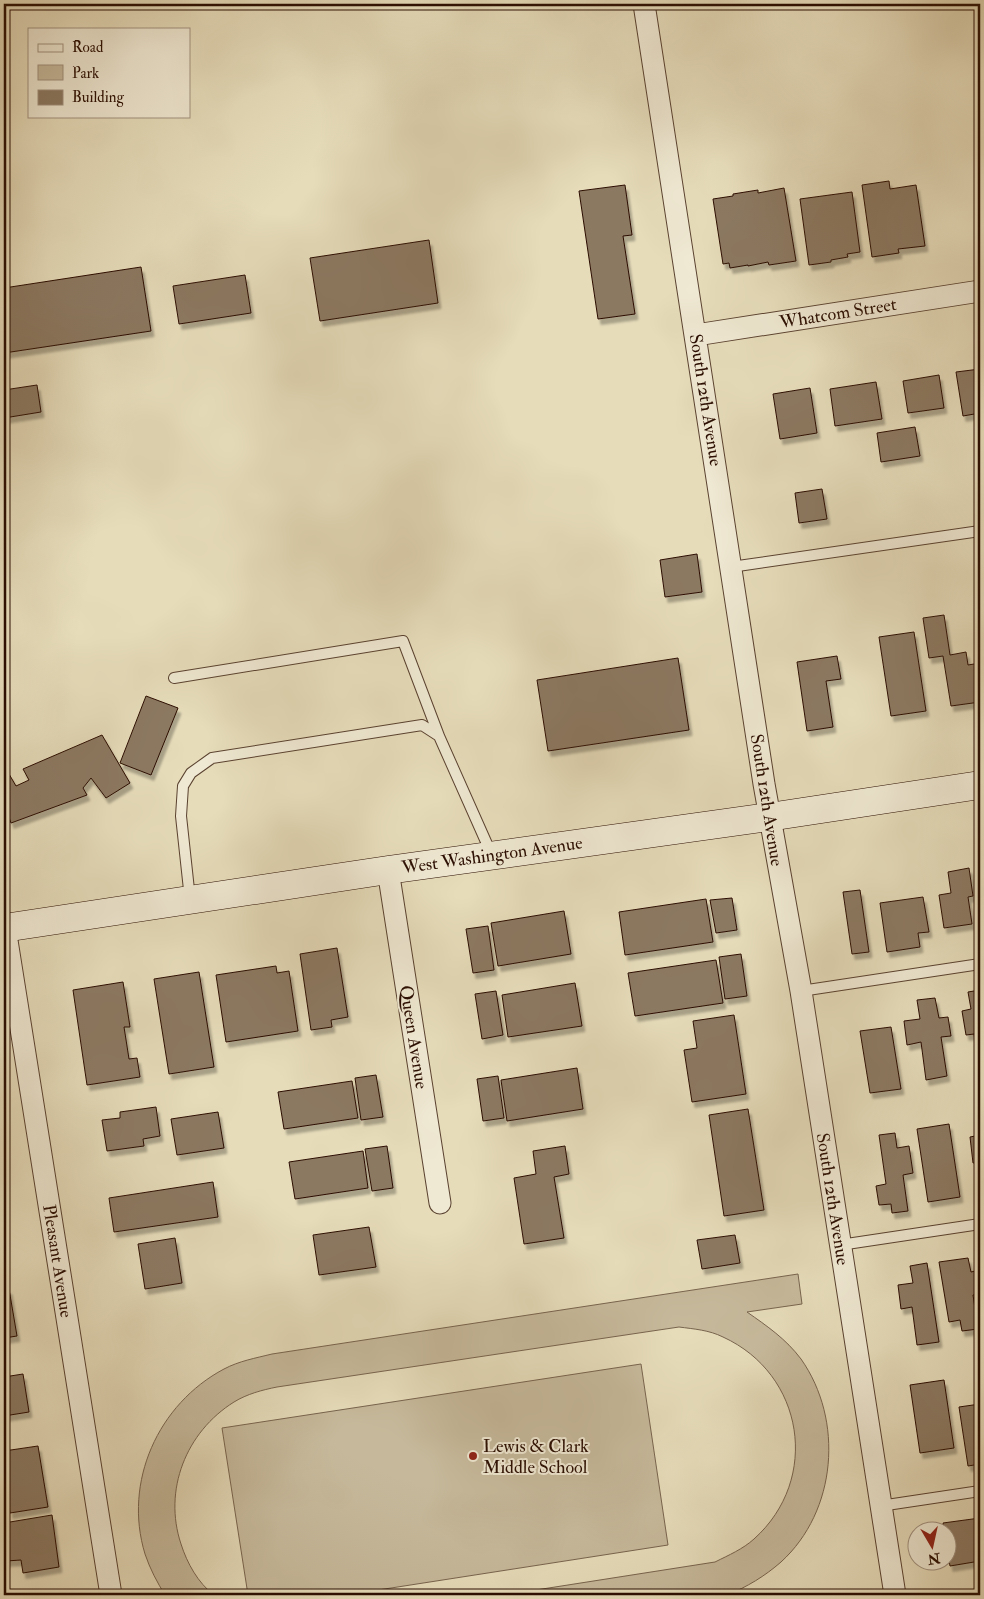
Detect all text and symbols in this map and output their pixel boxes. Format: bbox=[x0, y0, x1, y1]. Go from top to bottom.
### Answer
legend bbox=[28, 28, 190, 118]
text: Road bbox=[72, 38, 104, 57]
text: Park bbox=[72, 64, 99, 83]
text: Building bbox=[72, 88, 124, 107]
street label: Whatcom Street bbox=[777, 293, 898, 334]
street label: South 12th Avenue bbox=[684, 332, 727, 468]
street label: South 12th Avenue bbox=[745, 732, 788, 868]
street label: West Washington Avenue bbox=[399, 831, 584, 880]
street label: Queen Avenue bbox=[394, 984, 433, 1091]
street label: South 12th Avenue bbox=[811, 1131, 854, 1267]
street label: Pleasant Avenue bbox=[37, 1203, 78, 1320]
place label: Lewis & Clark Middle School bbox=[483, 1435, 589, 1479]
marker: Lewis & Clark Middle School bbox=[467, 1450, 479, 1462]
north arrow bbox=[906, 1522, 956, 1572]
text: N bbox=[926, 1549, 942, 1568]

